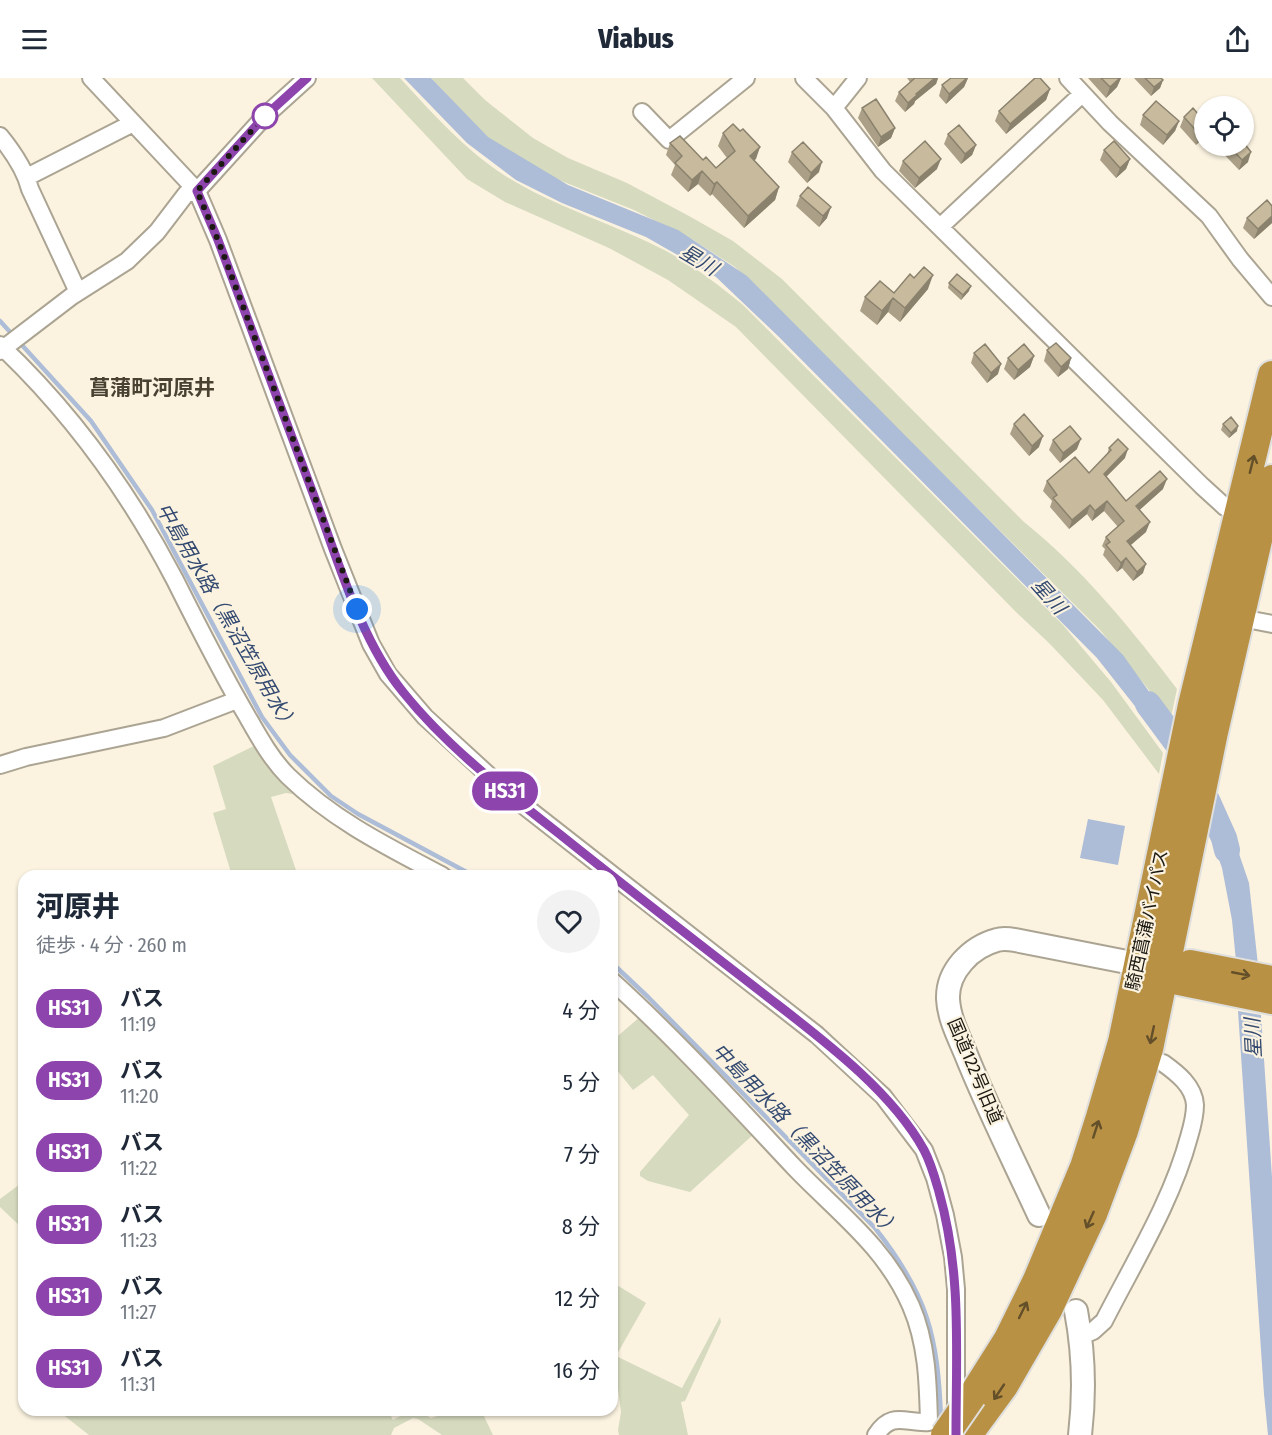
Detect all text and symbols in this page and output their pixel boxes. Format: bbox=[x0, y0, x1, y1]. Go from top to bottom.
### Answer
icon: menu bbox=[18, 23, 51, 56]
text: Viabus bbox=[598, 23, 674, 55]
icon: share bbox=[1221, 23, 1254, 56]
map controls bbox=[1194, 96, 1254, 156]
button: locate bbox=[1194, 96, 1254, 156]
unlabelled marker bbox=[252, 103, 278, 129]
water label: 星川 bbox=[676, 239, 724, 282]
district label: 菖蒲町河原井 bbox=[89, 375, 215, 401]
one-way arrow bbox=[1246, 455, 1258, 474]
water label: 中島用水路（黒沼笠原用水） bbox=[152, 498, 302, 736]
water label: 星川 bbox=[1027, 573, 1073, 620]
your location bbox=[342, 594, 372, 624]
line badge: HS31 bbox=[463, 772, 547, 810]
text: HS31 bbox=[484, 778, 526, 804]
street label: 騎西菖蒲バイパス bbox=[1121, 847, 1173, 993]
text: 河原井 bbox=[36, 890, 120, 923]
button: heart bbox=[537, 890, 600, 953]
text: 徒歩 · 4 分 · 260 m bbox=[36, 933, 187, 957]
one-way arrow bbox=[1230, 969, 1250, 980]
text: バス bbox=[120, 985, 164, 1012]
text: HS31 bbox=[48, 995, 90, 1021]
text: 4 分 bbox=[562, 997, 600, 1024]
text: 11:19 bbox=[120, 1012, 156, 1036]
street label: 国道122号旧道 bbox=[943, 1015, 1007, 1127]
water label: 星川 bbox=[1240, 1015, 1266, 1059]
one-way arrow bbox=[1146, 1025, 1157, 1045]
water label: 中島用水路（黒沼笠原用水） bbox=[707, 1038, 905, 1242]
text: バス bbox=[120, 1057, 164, 1084]
text: HS31 bbox=[48, 1067, 90, 1093]
text: 5 分 bbox=[563, 1069, 600, 1096]
text: 11:20 bbox=[120, 1084, 159, 1108]
one-way arrow bbox=[1092, 1120, 1103, 1139]
text: バス bbox=[120, 1129, 164, 1156]
text: HS31 bbox=[48, 1139, 90, 1165]
text: 7 分 bbox=[564, 1141, 600, 1168]
text: 11:22 bbox=[120, 1156, 157, 1180]
text: バス bbox=[120, 1201, 164, 1228]
one-way arrow bbox=[1084, 1210, 1095, 1229]
text: HS31 bbox=[48, 1211, 90, 1237]
text: 8 分 bbox=[562, 1213, 600, 1240]
text: 11:23 bbox=[120, 1228, 157, 1252]
text: バス bbox=[120, 1273, 164, 1300]
text: HS31 bbox=[48, 1283, 90, 1309]
text: 12 分 bbox=[555, 1285, 600, 1312]
text: 11:27 bbox=[120, 1300, 156, 1324]
one-way arrow bbox=[1018, 1301, 1029, 1319]
text: バス bbox=[120, 1345, 164, 1372]
text: HS31 bbox=[48, 1355, 90, 1381]
text: 16 分 bbox=[553, 1357, 600, 1384]
text: 11:31 bbox=[120, 1372, 156, 1396]
one-way arrow bbox=[993, 1384, 1005, 1400]

